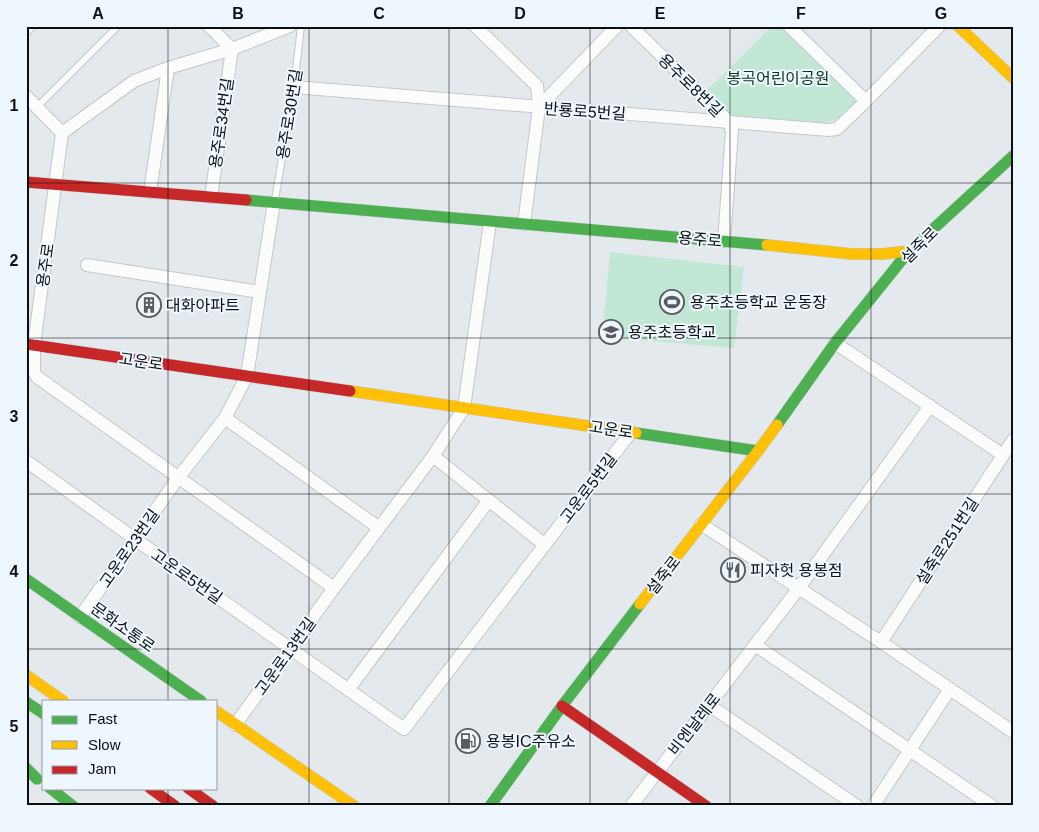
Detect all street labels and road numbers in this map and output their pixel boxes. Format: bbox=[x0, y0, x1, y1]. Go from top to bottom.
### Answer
street label: 용주로8번길 bbox=[655, 51, 726, 120]
street label: 용주로30번길 bbox=[274, 68, 305, 161]
street label: 용주로34번길 bbox=[207, 77, 236, 170]
street label: 반룡로5번길 bbox=[543, 100, 627, 123]
street label: 설죽로 bbox=[898, 224, 941, 267]
street label: 용주로 bbox=[677, 229, 723, 250]
street label: 용주로 bbox=[34, 242, 57, 288]
street label: 고운로 bbox=[118, 350, 164, 373]
street label: 고운로 bbox=[588, 418, 634, 441]
street label: 고운로5번길 bbox=[557, 450, 620, 526]
street label: 설죽로251번길 bbox=[913, 495, 982, 588]
street label: 고운로23번길 bbox=[96, 506, 163, 591]
street label: 고운로5번길 bbox=[148, 546, 225, 607]
street label: 설죽로 bbox=[643, 552, 684, 598]
street label: 문화소통로 bbox=[88, 599, 158, 656]
street label: 고운로13번길 bbox=[252, 614, 319, 698]
street label: 비엔날레로 bbox=[665, 690, 724, 759]

